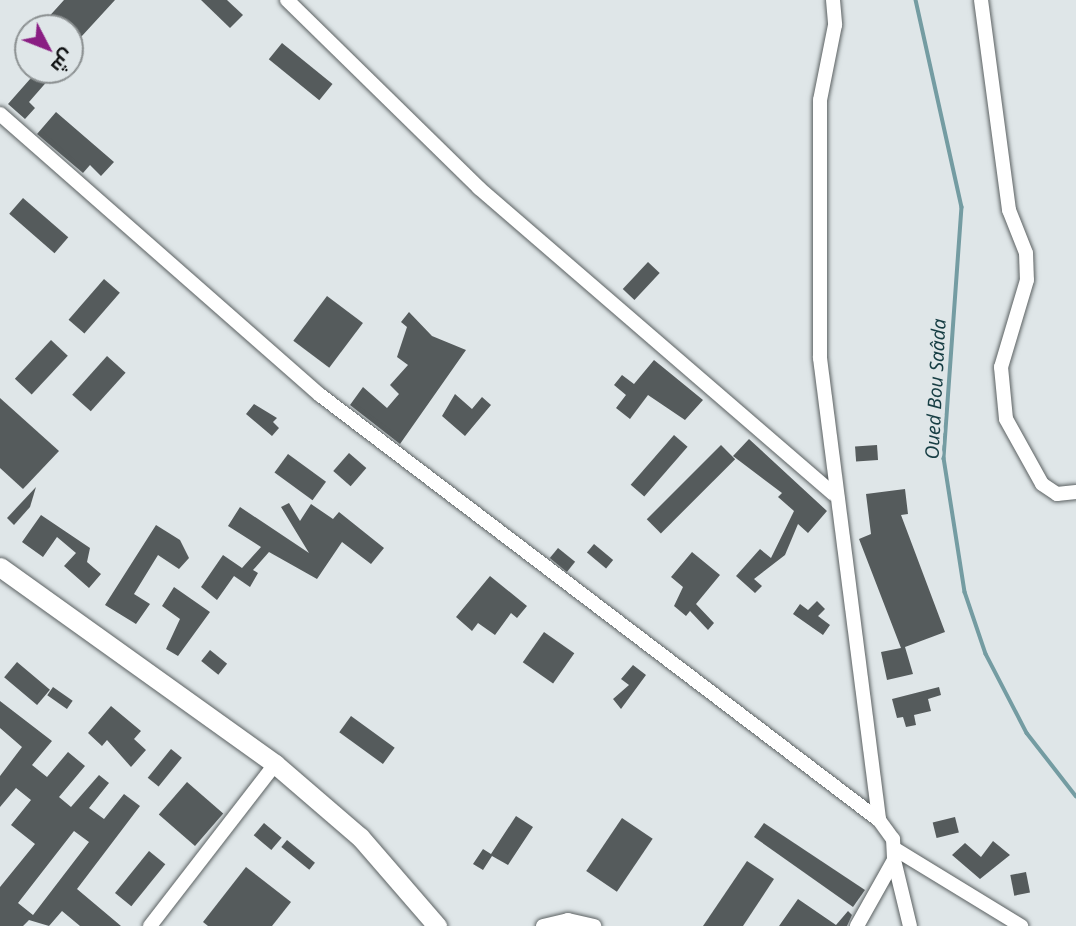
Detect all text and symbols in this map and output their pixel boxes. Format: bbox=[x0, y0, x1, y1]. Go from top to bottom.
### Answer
north arrow bbox=[14, 14, 84, 84]
text: ش bbox=[45, 44, 81, 79]
water label: Oued Bou Saâda bbox=[921, 318, 951, 460]

